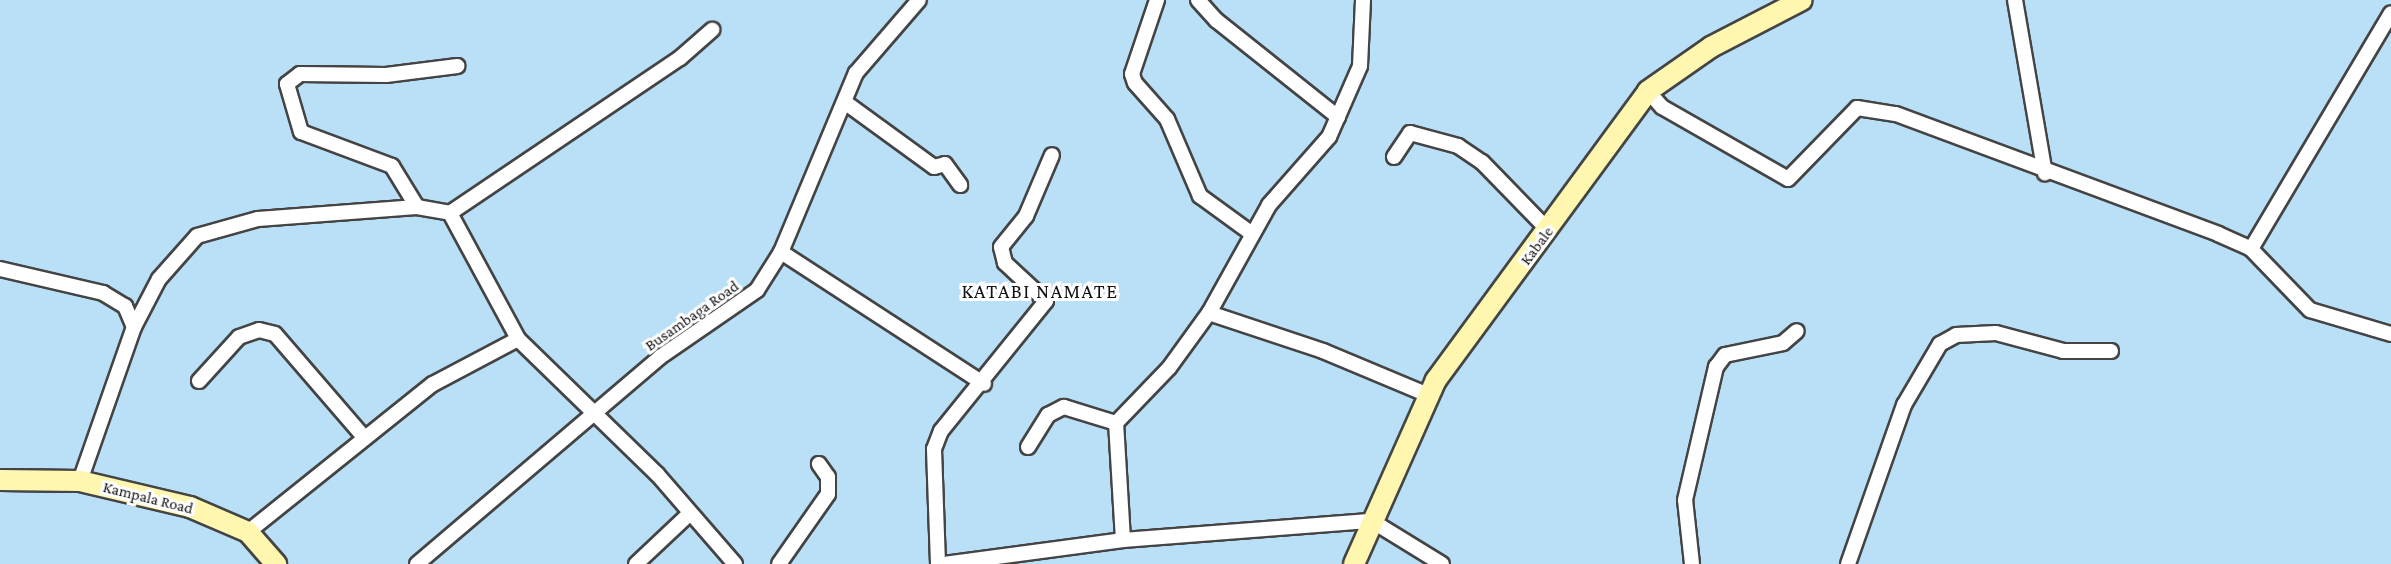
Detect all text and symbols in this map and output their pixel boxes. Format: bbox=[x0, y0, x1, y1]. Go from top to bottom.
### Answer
street label: Kabale bbox=[1516, 223, 1558, 269]
street label: Busambaga Road bbox=[641, 277, 743, 355]
district label: KATABI NAMATE bbox=[961, 279, 1119, 303]
street label: Kampala Road bbox=[101, 478, 195, 518]

